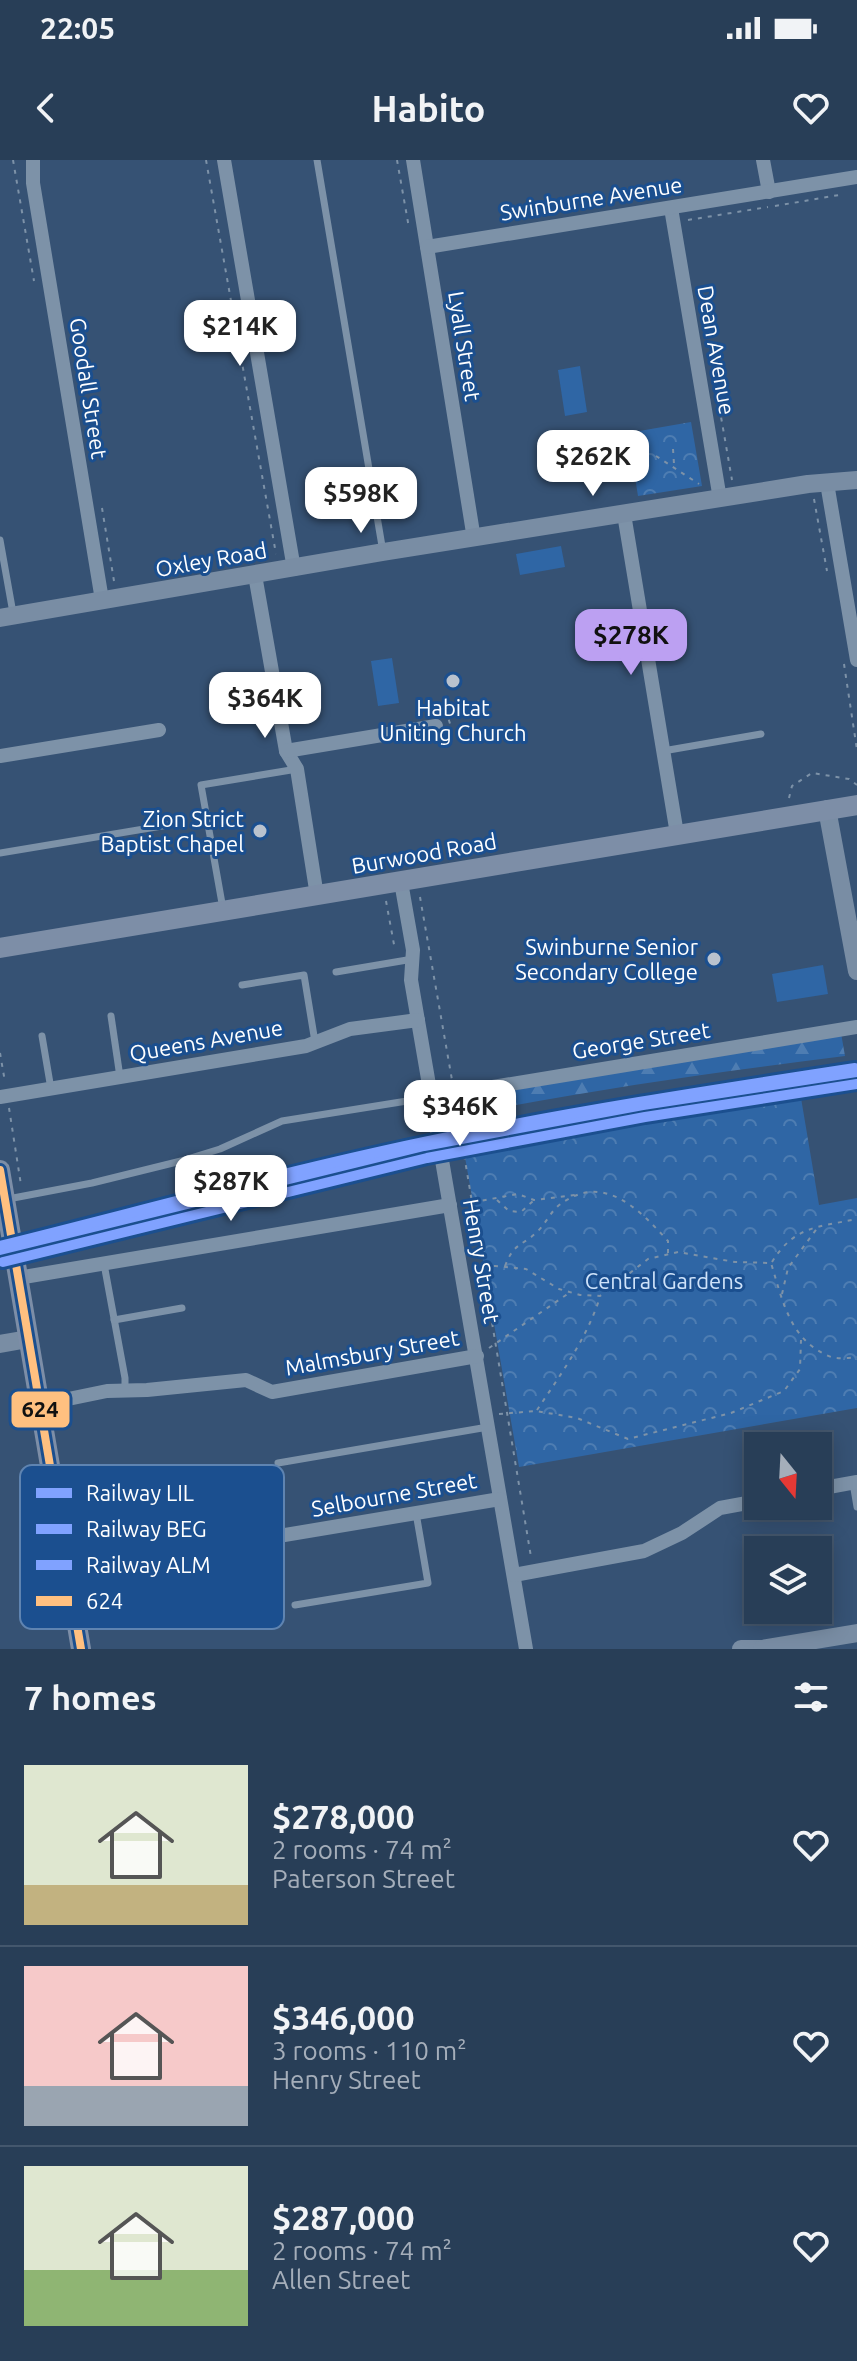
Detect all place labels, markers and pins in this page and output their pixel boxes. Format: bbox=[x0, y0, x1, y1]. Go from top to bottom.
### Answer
pin: $214K bbox=[184, 300, 296, 368]
pin: $262K bbox=[537, 430, 649, 498]
pin: $598K bbox=[305, 467, 417, 535]
pin: $278K bbox=[575, 609, 687, 677]
pin: $364K bbox=[209, 672, 321, 740]
marker: Habitat Uniting Church bbox=[444, 672, 462, 690]
place label: Habitat Uniting Church bbox=[380, 695, 526, 745]
place label: Zion Strict Baptist Chapel bbox=[100, 806, 244, 856]
marker: Zion Strict Baptist Chapel bbox=[251, 822, 269, 840]
place label: Swinburne Senior Secondary College bbox=[515, 934, 699, 984]
marker: Swinburne Senior Secondary College bbox=[705, 950, 723, 968]
pin: $346K bbox=[404, 1080, 516, 1148]
pin: $287K bbox=[175, 1155, 287, 1223]

